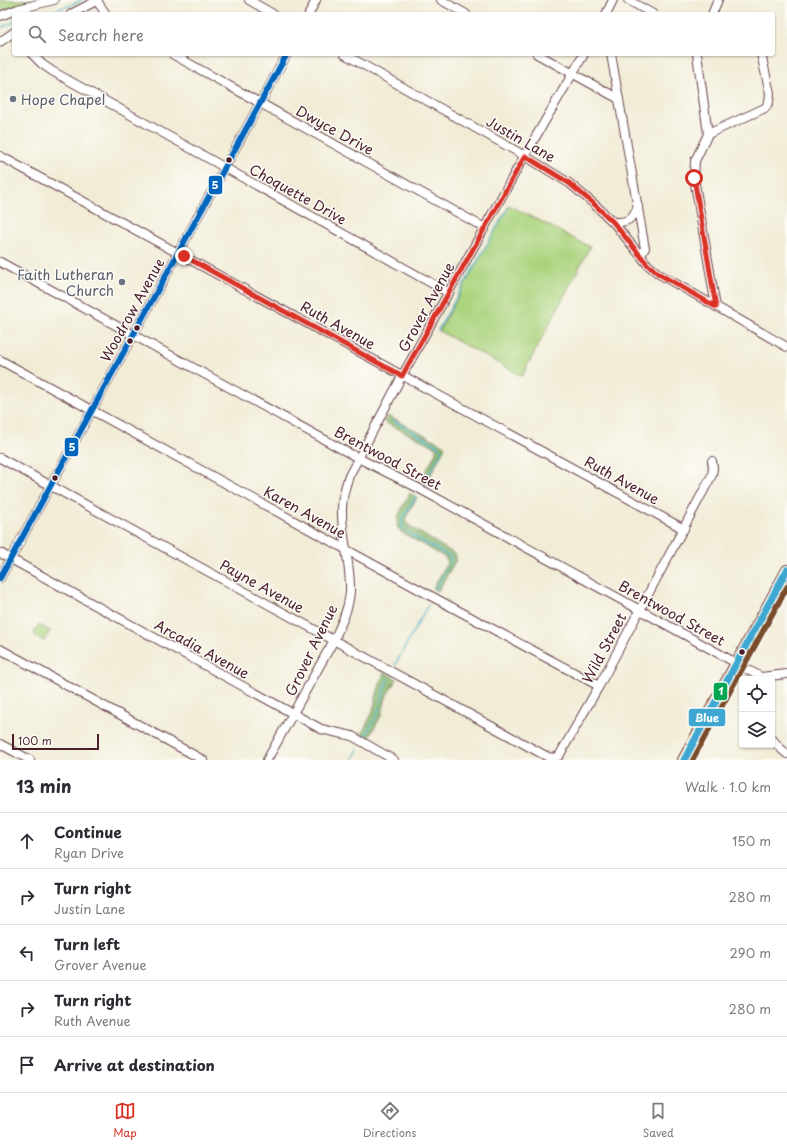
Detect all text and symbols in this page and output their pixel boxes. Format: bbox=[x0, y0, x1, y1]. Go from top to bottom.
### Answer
search box bbox=[12, 12, 775, 56]
icon: search bbox=[26, 23, 48, 45]
text: Search here bbox=[58, 23, 144, 46]
place label: Hope Chapel bbox=[21, 89, 105, 110]
marker: Hope Chapel bbox=[8, 94, 18, 104]
street label: Dwyce Drive bbox=[292, 100, 378, 160]
street label: Justin Lane bbox=[482, 111, 560, 167]
unlabelled marker bbox=[224, 155, 234, 165]
street label: Choquette Drive bbox=[246, 159, 350, 229]
route start bbox=[685, 169, 703, 187]
line badge: 5 bbox=[208, 175, 223, 195]
text: 5 bbox=[211, 176, 219, 193]
route end bbox=[175, 247, 193, 265]
street label: Woodrow Avenue bbox=[95, 254, 169, 366]
street label: Grover Avenue bbox=[393, 258, 460, 356]
place label: Faith Lutheran Church bbox=[17, 264, 114, 301]
marker: Faith Lutheran Church bbox=[117, 277, 127, 287]
street label: Ruth Avenue bbox=[297, 296, 380, 354]
unlabelled marker bbox=[132, 323, 142, 333]
unlabelled marker bbox=[125, 336, 135, 346]
street label: Brentwood Street bbox=[331, 421, 446, 495]
line badge: 5 bbox=[64, 437, 79, 457]
text: 5 bbox=[68, 438, 76, 455]
street label: Ruth Avenue bbox=[581, 451, 664, 509]
unlabelled marker bbox=[50, 473, 60, 483]
street label: Karen Avenue bbox=[260, 481, 350, 543]
street label: Payne Avenue bbox=[216, 554, 308, 618]
street label: Brentwood Street bbox=[615, 575, 729, 651]
street label: Grover Avenue bbox=[280, 600, 342, 699]
street label: Wild Street bbox=[577, 609, 631, 687]
street label: Arcadia Avenue bbox=[151, 614, 253, 684]
unlabelled marker bbox=[737, 647, 747, 657]
map controls bbox=[739, 676, 775, 748]
button: locate bbox=[739, 676, 775, 712]
line badge: 1 bbox=[713, 682, 728, 701]
text: 1 bbox=[718, 682, 724, 699]
line badge: Blue bbox=[688, 708, 726, 727]
text: Blue bbox=[695, 709, 719, 726]
button: layers bbox=[739, 712, 775, 748]
scale bar bbox=[12, 732, 99, 751]
text: 100 m bbox=[18, 732, 52, 749]
text: 13 min bbox=[16, 773, 71, 799]
text: Walk · 1.0 km bbox=[685, 777, 771, 796]
text: Continue bbox=[54, 820, 122, 843]
icon: ahead bbox=[16, 830, 38, 852]
text: 150 m bbox=[732, 831, 771, 850]
text: Ryan Drive bbox=[54, 843, 124, 862]
text: Turn right bbox=[54, 876, 131, 899]
icon: right bbox=[16, 886, 38, 908]
text: 280 m bbox=[729, 887, 771, 906]
text: Justin Lane bbox=[54, 899, 125, 918]
text: Turn left bbox=[54, 932, 120, 955]
icon: left bbox=[16, 942, 38, 964]
text: 290 m bbox=[730, 943, 771, 962]
text: Grover Avenue bbox=[54, 955, 147, 974]
text: Turn right bbox=[54, 988, 131, 1011]
icon: right bbox=[16, 998, 38, 1020]
text: 280 m bbox=[729, 999, 771, 1018]
text: Ruth Avenue bbox=[54, 1011, 131, 1030]
text: Arrive at destination bbox=[54, 1053, 215, 1076]
icon: arrive bbox=[16, 1054, 38, 1076]
tab: Map bbox=[113, 1100, 137, 1141]
tab: Directions bbox=[363, 1100, 416, 1141]
tab: Saved bbox=[643, 1100, 674, 1141]

